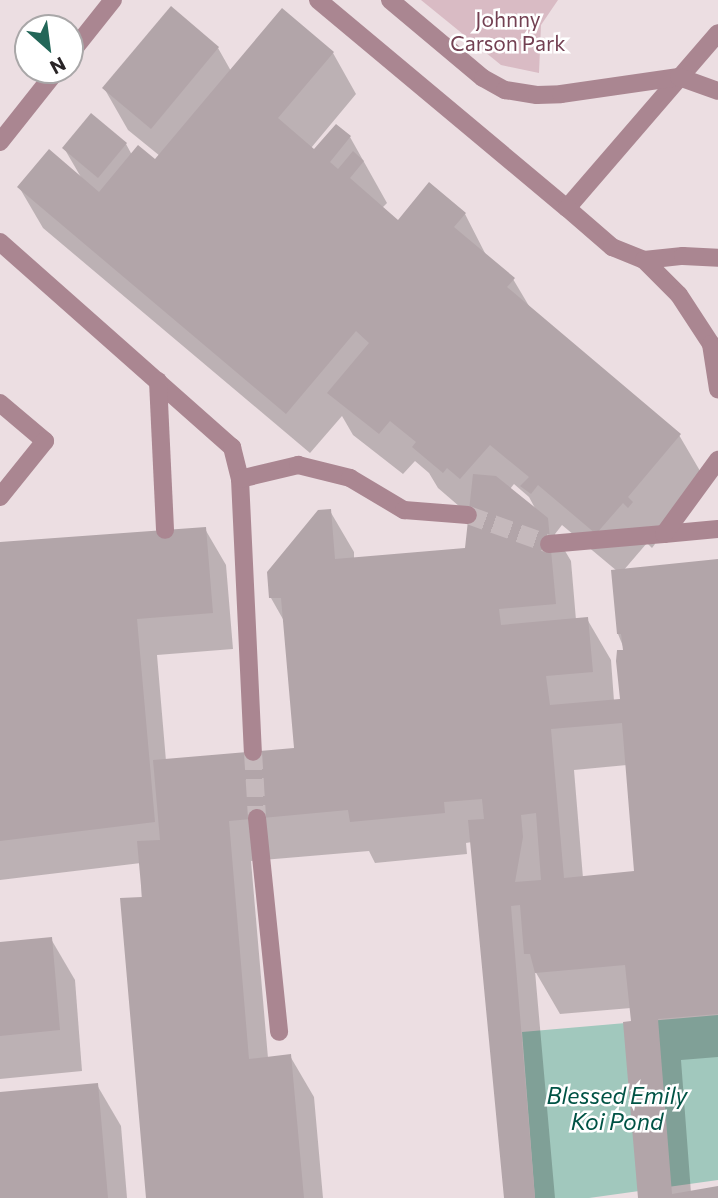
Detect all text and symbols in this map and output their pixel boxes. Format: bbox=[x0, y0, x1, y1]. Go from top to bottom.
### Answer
park label: Johnny Carson Park bbox=[450, 6, 566, 56]
north arrow bbox=[14, 14, 84, 84]
text: N bbox=[46, 53, 70, 80]
water label: Blessed Emily Koi Pond bbox=[547, 1081, 687, 1135]

